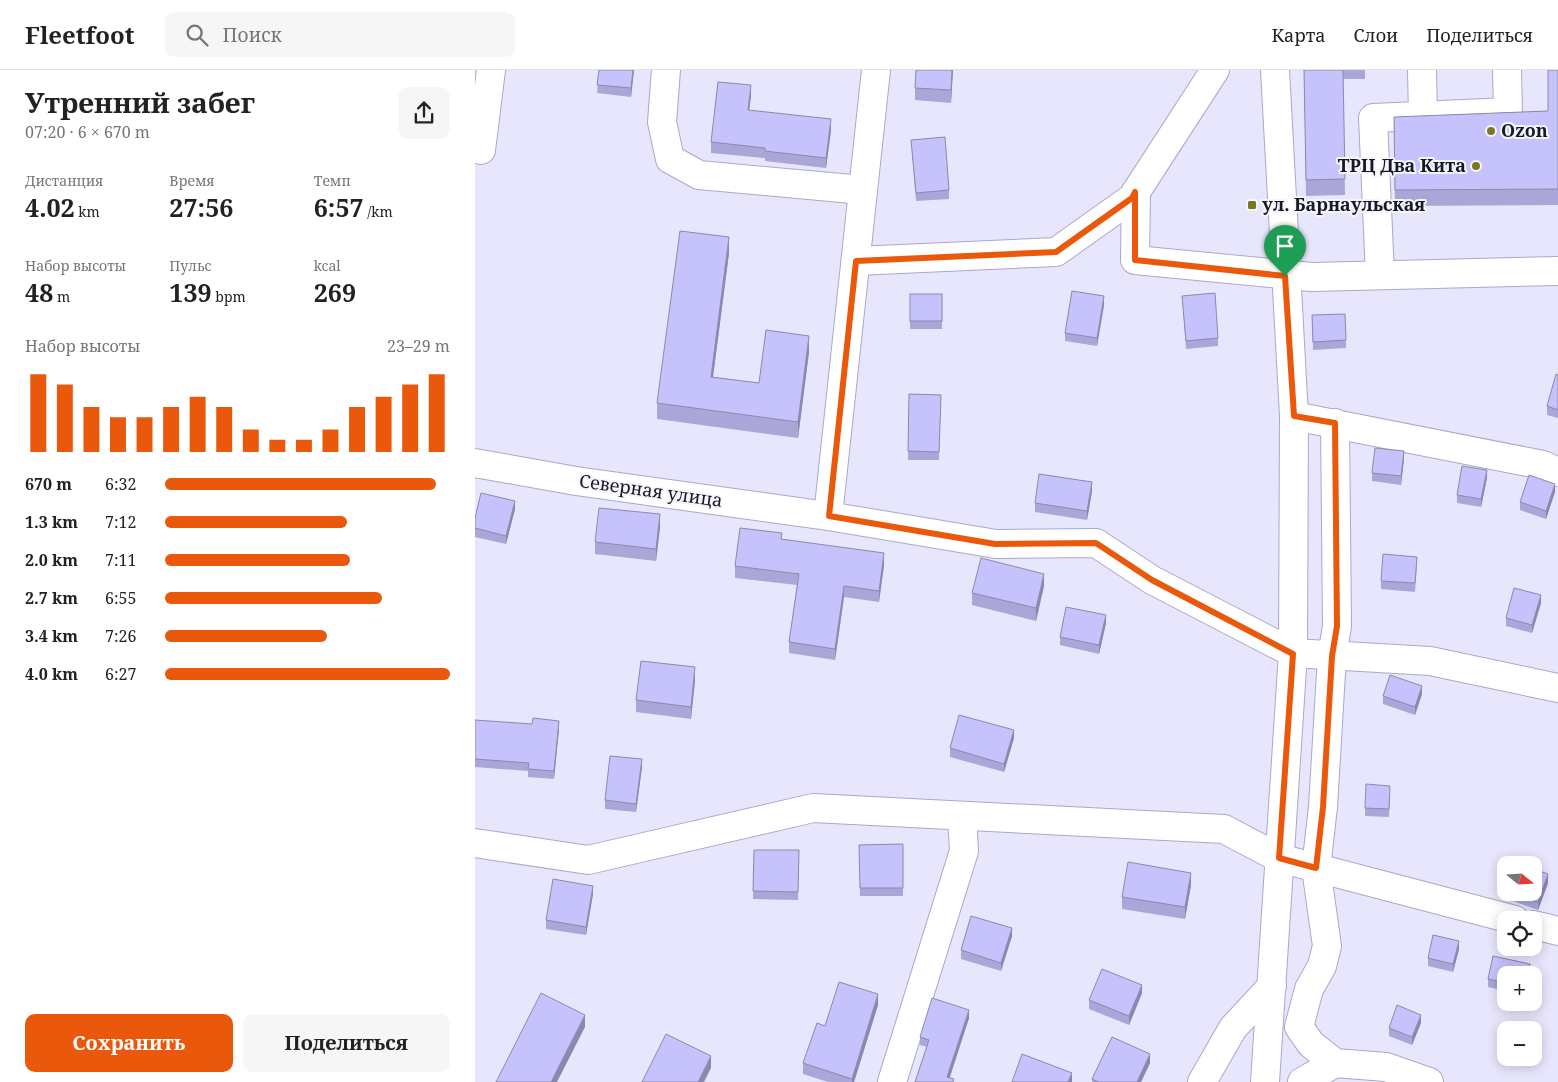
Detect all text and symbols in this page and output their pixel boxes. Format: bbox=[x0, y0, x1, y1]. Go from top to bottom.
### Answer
search box bbox=[165, 12, 515, 57]
text: Fleetfoot bbox=[25, 18, 135, 51]
icon: search bbox=[183, 21, 211, 49]
text: Поиск bbox=[223, 22, 282, 48]
text: Карта bbox=[1271, 23, 1326, 47]
text: Слои bbox=[1354, 23, 1398, 47]
text: Поделиться bbox=[1426, 23, 1533, 47]
text: Утренний забег bbox=[25, 83, 255, 121]
button: share bbox=[398, 87, 450, 139]
place label: Ozon bbox=[1501, 118, 1548, 142]
text: 07:20 · 6 × 670 m bbox=[25, 121, 150, 143]
marker: Ozon bbox=[1485, 125, 1497, 137]
place label: ТРЦ Два Кита bbox=[1337, 153, 1466, 177]
marker: ТРЦ Два Кита bbox=[1470, 160, 1482, 172]
text: Дистанция bbox=[25, 171, 103, 190]
text: Время bbox=[169, 171, 214, 190]
text: Темп bbox=[314, 171, 351, 190]
text: 4.02 bbox=[25, 190, 75, 224]
text: 27:56 bbox=[169, 190, 233, 224]
text: 6:57 bbox=[314, 190, 364, 224]
place label: ул. Барнаульская bbox=[1262, 192, 1425, 216]
marker: ул. Барнаульская bbox=[1246, 199, 1258, 211]
text: km bbox=[75, 202, 100, 221]
text: /km bbox=[364, 202, 393, 221]
pin bbox=[1264, 225, 1306, 276]
icon: arrive bbox=[1271, 232, 1299, 260]
text: Набор высоты bbox=[25, 256, 126, 275]
text: Пульс bbox=[169, 256, 211, 275]
text: kcal bbox=[314, 256, 341, 275]
text: 48 bbox=[25, 275, 53, 309]
text: 139 bbox=[169, 275, 212, 309]
text: 269 bbox=[314, 275, 356, 309]
text: m bbox=[53, 287, 70, 306]
text: bpm bbox=[212, 287, 246, 306]
text: Набор высоты bbox=[25, 335, 140, 357]
text: 23–29 m bbox=[387, 335, 450, 357]
street label: Северная улица bbox=[578, 468, 724, 512]
text: 670 m bbox=[25, 473, 72, 495]
text: 6:32 bbox=[105, 473, 136, 495]
text: 1.3 km bbox=[25, 511, 78, 533]
text: 7:12 bbox=[105, 511, 136, 533]
text: 2.0 km bbox=[25, 549, 78, 571]
text: 7:11 bbox=[105, 549, 136, 571]
text: 2.7 km bbox=[25, 587, 78, 609]
text: 6:55 bbox=[105, 587, 136, 609]
text: 3.4 km bbox=[25, 625, 78, 647]
text: 7:26 bbox=[105, 625, 136, 647]
text: 4.0 km bbox=[25, 663, 78, 685]
text: 6:27 bbox=[105, 663, 136, 685]
north arrow bbox=[1497, 856, 1543, 901]
map controls bbox=[1497, 856, 1542, 1066]
button: locate bbox=[1497, 911, 1542, 956]
button: + bbox=[1497, 966, 1542, 1011]
button: Сохранить bbox=[25, 1014, 233, 1072]
button: Поделиться bbox=[243, 1014, 450, 1072]
button: − bbox=[1497, 1021, 1542, 1066]

